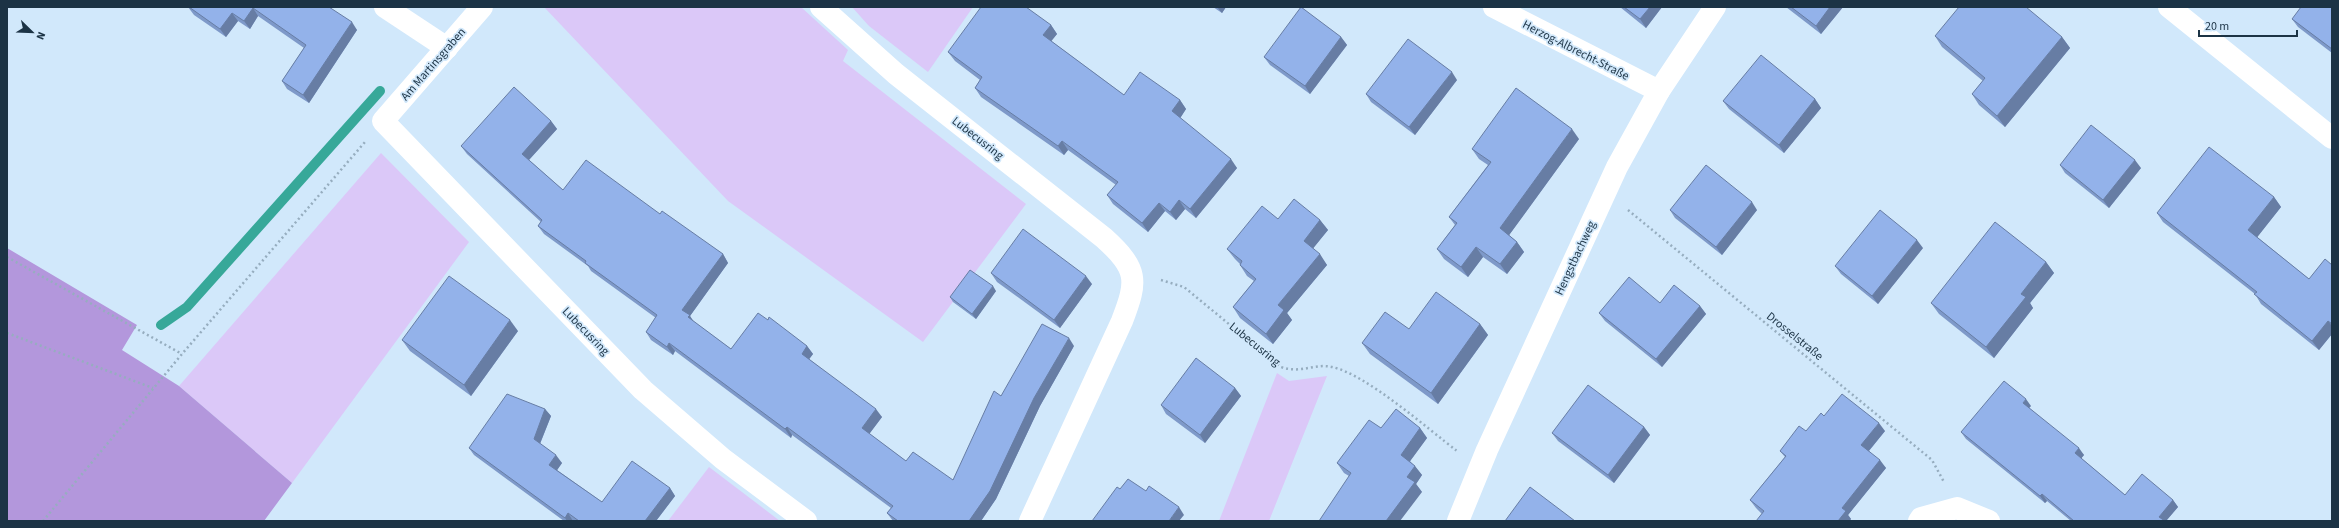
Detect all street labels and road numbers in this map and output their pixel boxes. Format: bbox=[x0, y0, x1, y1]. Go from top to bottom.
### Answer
street label: Herzog-Albrecht-Straße bbox=[1520, 16, 1632, 85]
street label: Am Martinsgraben bbox=[397, 24, 470, 104]
street label: Lubecusring bbox=[948, 113, 1007, 164]
street label: Hengstbachweg bbox=[1551, 218, 1600, 298]
street label: Lubecusring bbox=[558, 303, 613, 359]
street label: Drosselstraße bbox=[1763, 308, 1827, 365]
street label: Lubecusring bbox=[1225, 318, 1284, 370]

